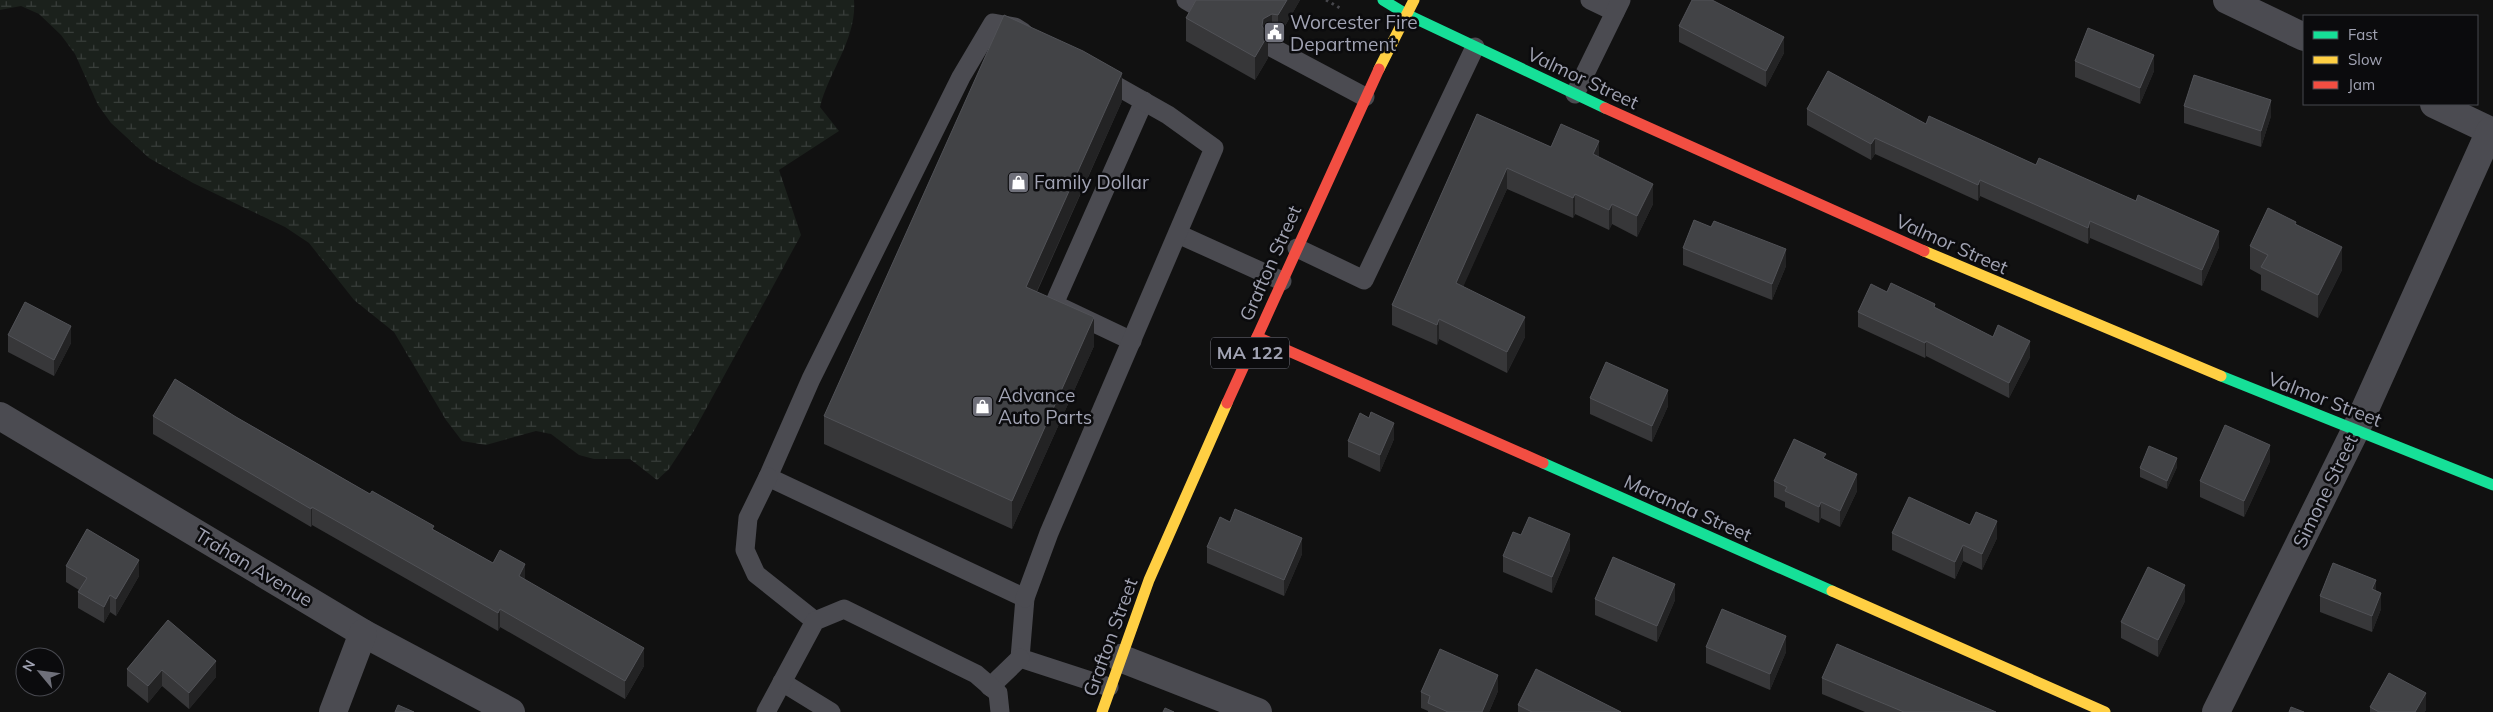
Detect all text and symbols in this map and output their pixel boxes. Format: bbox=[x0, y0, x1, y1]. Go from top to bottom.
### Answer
place label: Worcester Fire Department bbox=[1290, 10, 1418, 56]
legend bbox=[2303, 15, 2478, 105]
public building icon: Worcester Fire Department bbox=[1262, 21, 1286, 45]
text: Fast bbox=[2348, 25, 2378, 44]
street label: Valmor Street bbox=[1524, 42, 1643, 114]
text: Slow bbox=[2348, 50, 2382, 69]
text: Jam bbox=[2348, 75, 2375, 94]
shop icon: Family Dollar bbox=[1006, 170, 1030, 194]
place label: Family Dollar bbox=[1034, 170, 1149, 194]
street label: Grafton Street bbox=[1234, 201, 1306, 325]
street label: Valmor Street bbox=[1892, 209, 2012, 280]
road number: MA 122 bbox=[1211, 338, 1289, 368]
street label: Valmor Street bbox=[2265, 366, 2386, 432]
place label: Advance Auto Parts bbox=[998, 383, 1092, 429]
shop icon: Advance Auto Parts bbox=[970, 394, 994, 418]
street label: Simone Street bbox=[2287, 430, 2363, 551]
street label: Maranda Street bbox=[1620, 469, 1756, 547]
street label: Trahan Avenue bbox=[191, 522, 317, 612]
street label: Grafton Street bbox=[1077, 574, 1143, 699]
north arrow bbox=[15, 647, 65, 697]
text: N bbox=[18, 657, 39, 675]

